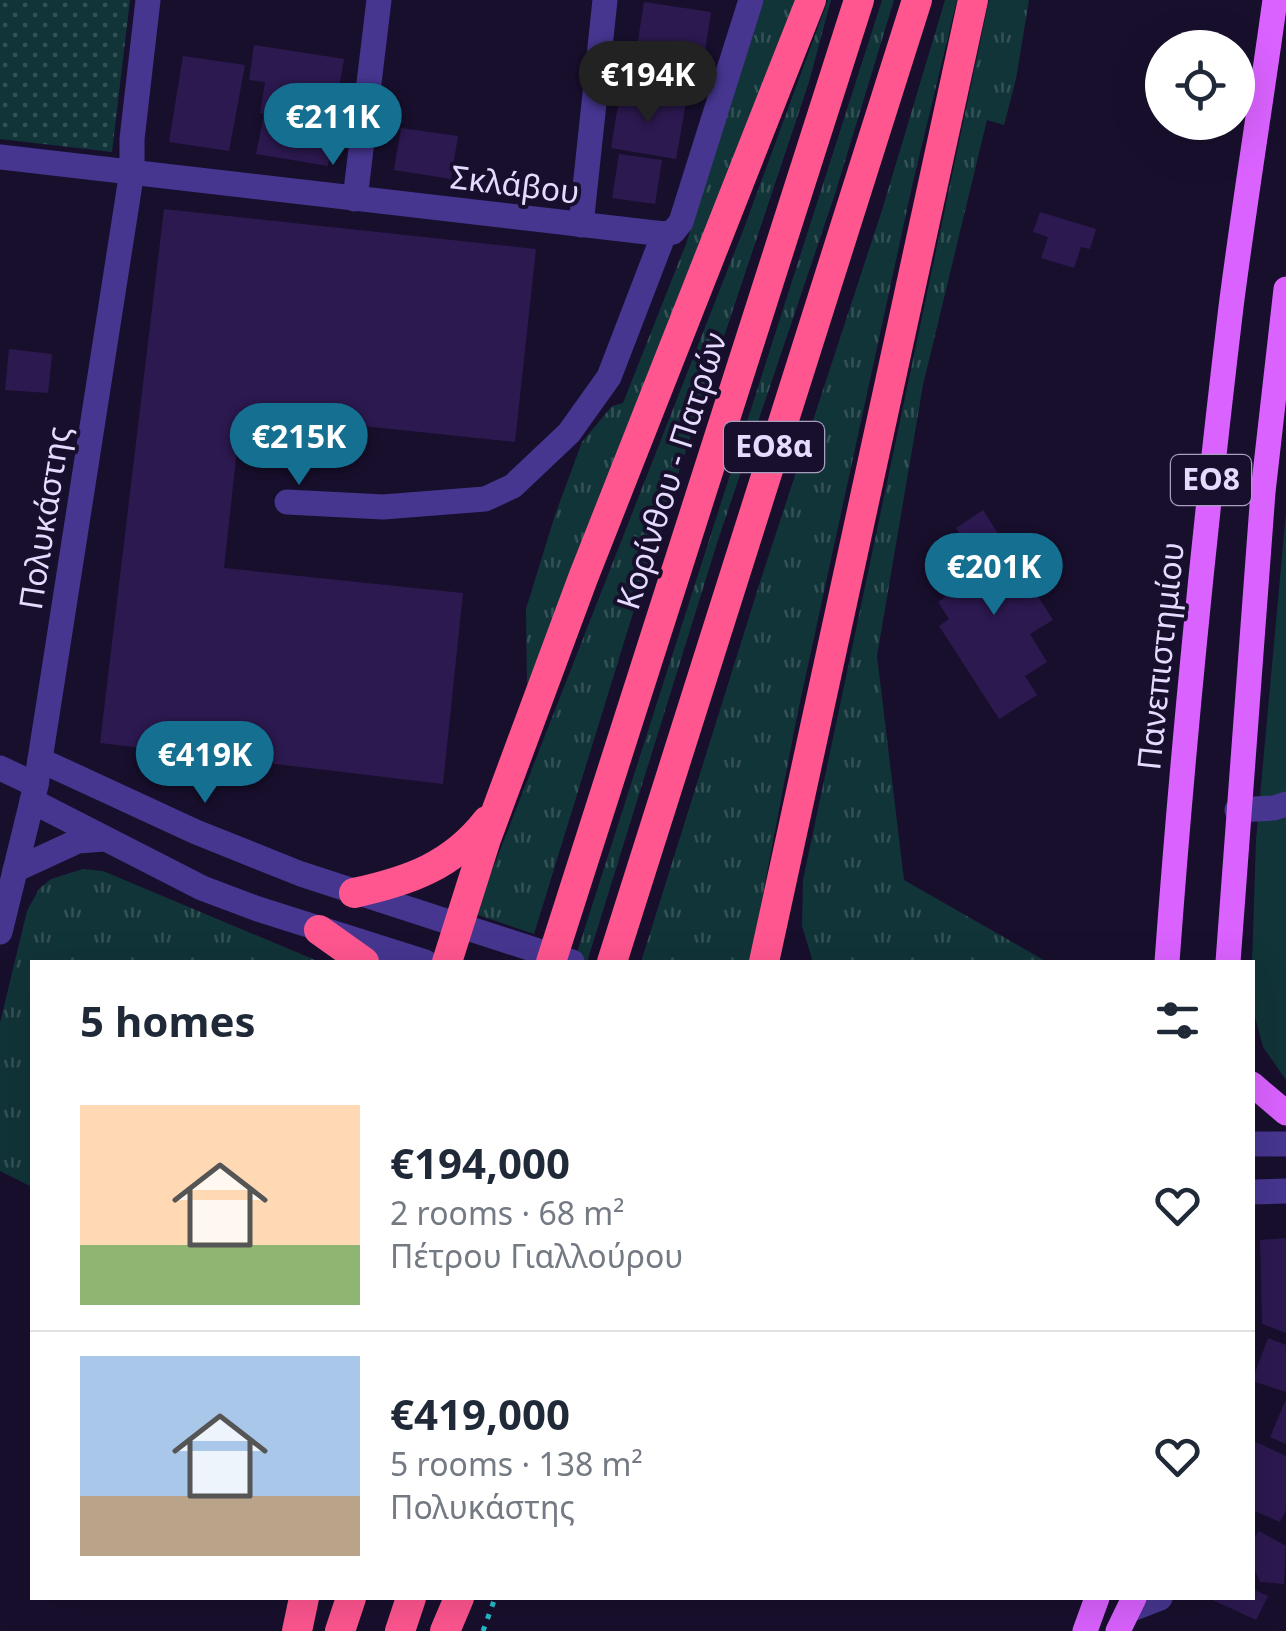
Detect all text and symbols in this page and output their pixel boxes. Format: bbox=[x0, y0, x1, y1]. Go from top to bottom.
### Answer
map controls bbox=[1145, 30, 1255, 140]
button: locate bbox=[1145, 30, 1255, 140]
pin: €194K bbox=[578, 41, 718, 126]
text: €194K bbox=[601, 52, 695, 95]
pin: €211K bbox=[263, 83, 403, 168]
text: €211K bbox=[286, 94, 380, 137]
street label: Σκλάβου bbox=[448, 154, 582, 213]
street label: Κορίνθου - Πατρών bbox=[606, 327, 736, 614]
pin: €215K bbox=[229, 403, 369, 488]
text: €215K bbox=[252, 414, 346, 457]
road number: ΕΟ8α bbox=[724, 422, 824, 472]
street label: Πολυκάστης bbox=[8, 423, 79, 612]
road number: ΕΟ8 bbox=[1171, 455, 1251, 505]
pin: €201K bbox=[924, 533, 1064, 618]
street label: Πανεπιστημίου bbox=[1126, 540, 1193, 772]
text: €201K bbox=[947, 544, 1041, 587]
pin: €419K bbox=[135, 721, 275, 806]
text: €419K bbox=[158, 732, 252, 775]
text: 5 homes bbox=[80, 992, 256, 1049]
icon: filters bbox=[1150, 993, 1205, 1048]
text: €194,000 bbox=[390, 1134, 570, 1191]
icon: home bbox=[160, 1145, 280, 1265]
icon: heart bbox=[1150, 1178, 1205, 1233]
text: 2 rooms · 68 m² bbox=[390, 1191, 624, 1234]
text: Πέτρου Γιαλλούρου bbox=[390, 1234, 684, 1277]
text: €419,000 bbox=[390, 1385, 570, 1442]
icon: home bbox=[160, 1396, 280, 1516]
icon: heart bbox=[1150, 1429, 1205, 1484]
text: 5 rooms · 138 m² bbox=[390, 1442, 643, 1485]
text: Πολυκάστης bbox=[390, 1485, 575, 1528]

